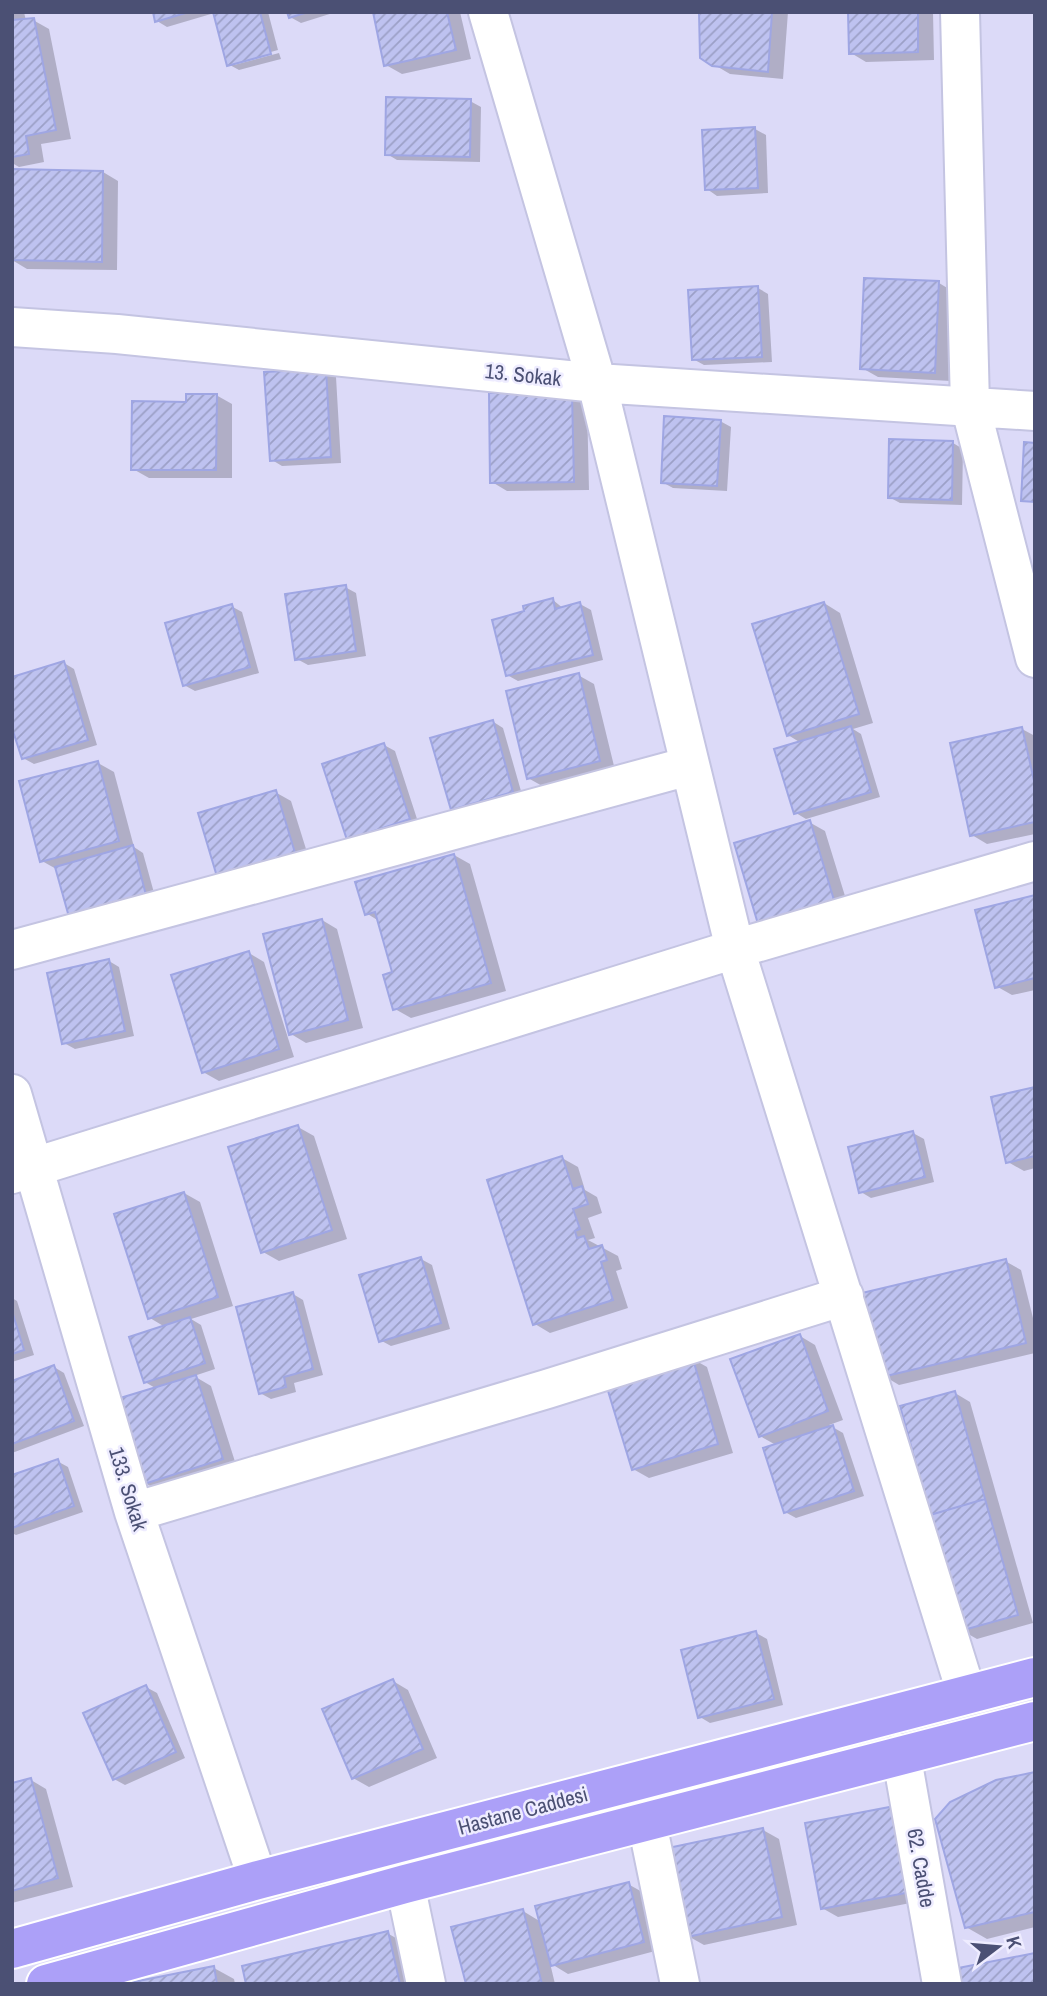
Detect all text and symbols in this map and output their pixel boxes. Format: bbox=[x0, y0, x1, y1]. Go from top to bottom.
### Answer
street label: 13. Sokak bbox=[483, 356, 563, 393]
street label: 133. Sokak bbox=[102, 1443, 155, 1535]
street label: Hastane Caddesi bbox=[455, 1779, 591, 1842]
street label: 62. Cadde bbox=[900, 1826, 943, 1910]
north arrow bbox=[963, 1912, 1033, 1982]
text: K bbox=[1000, 1933, 1029, 1952]

